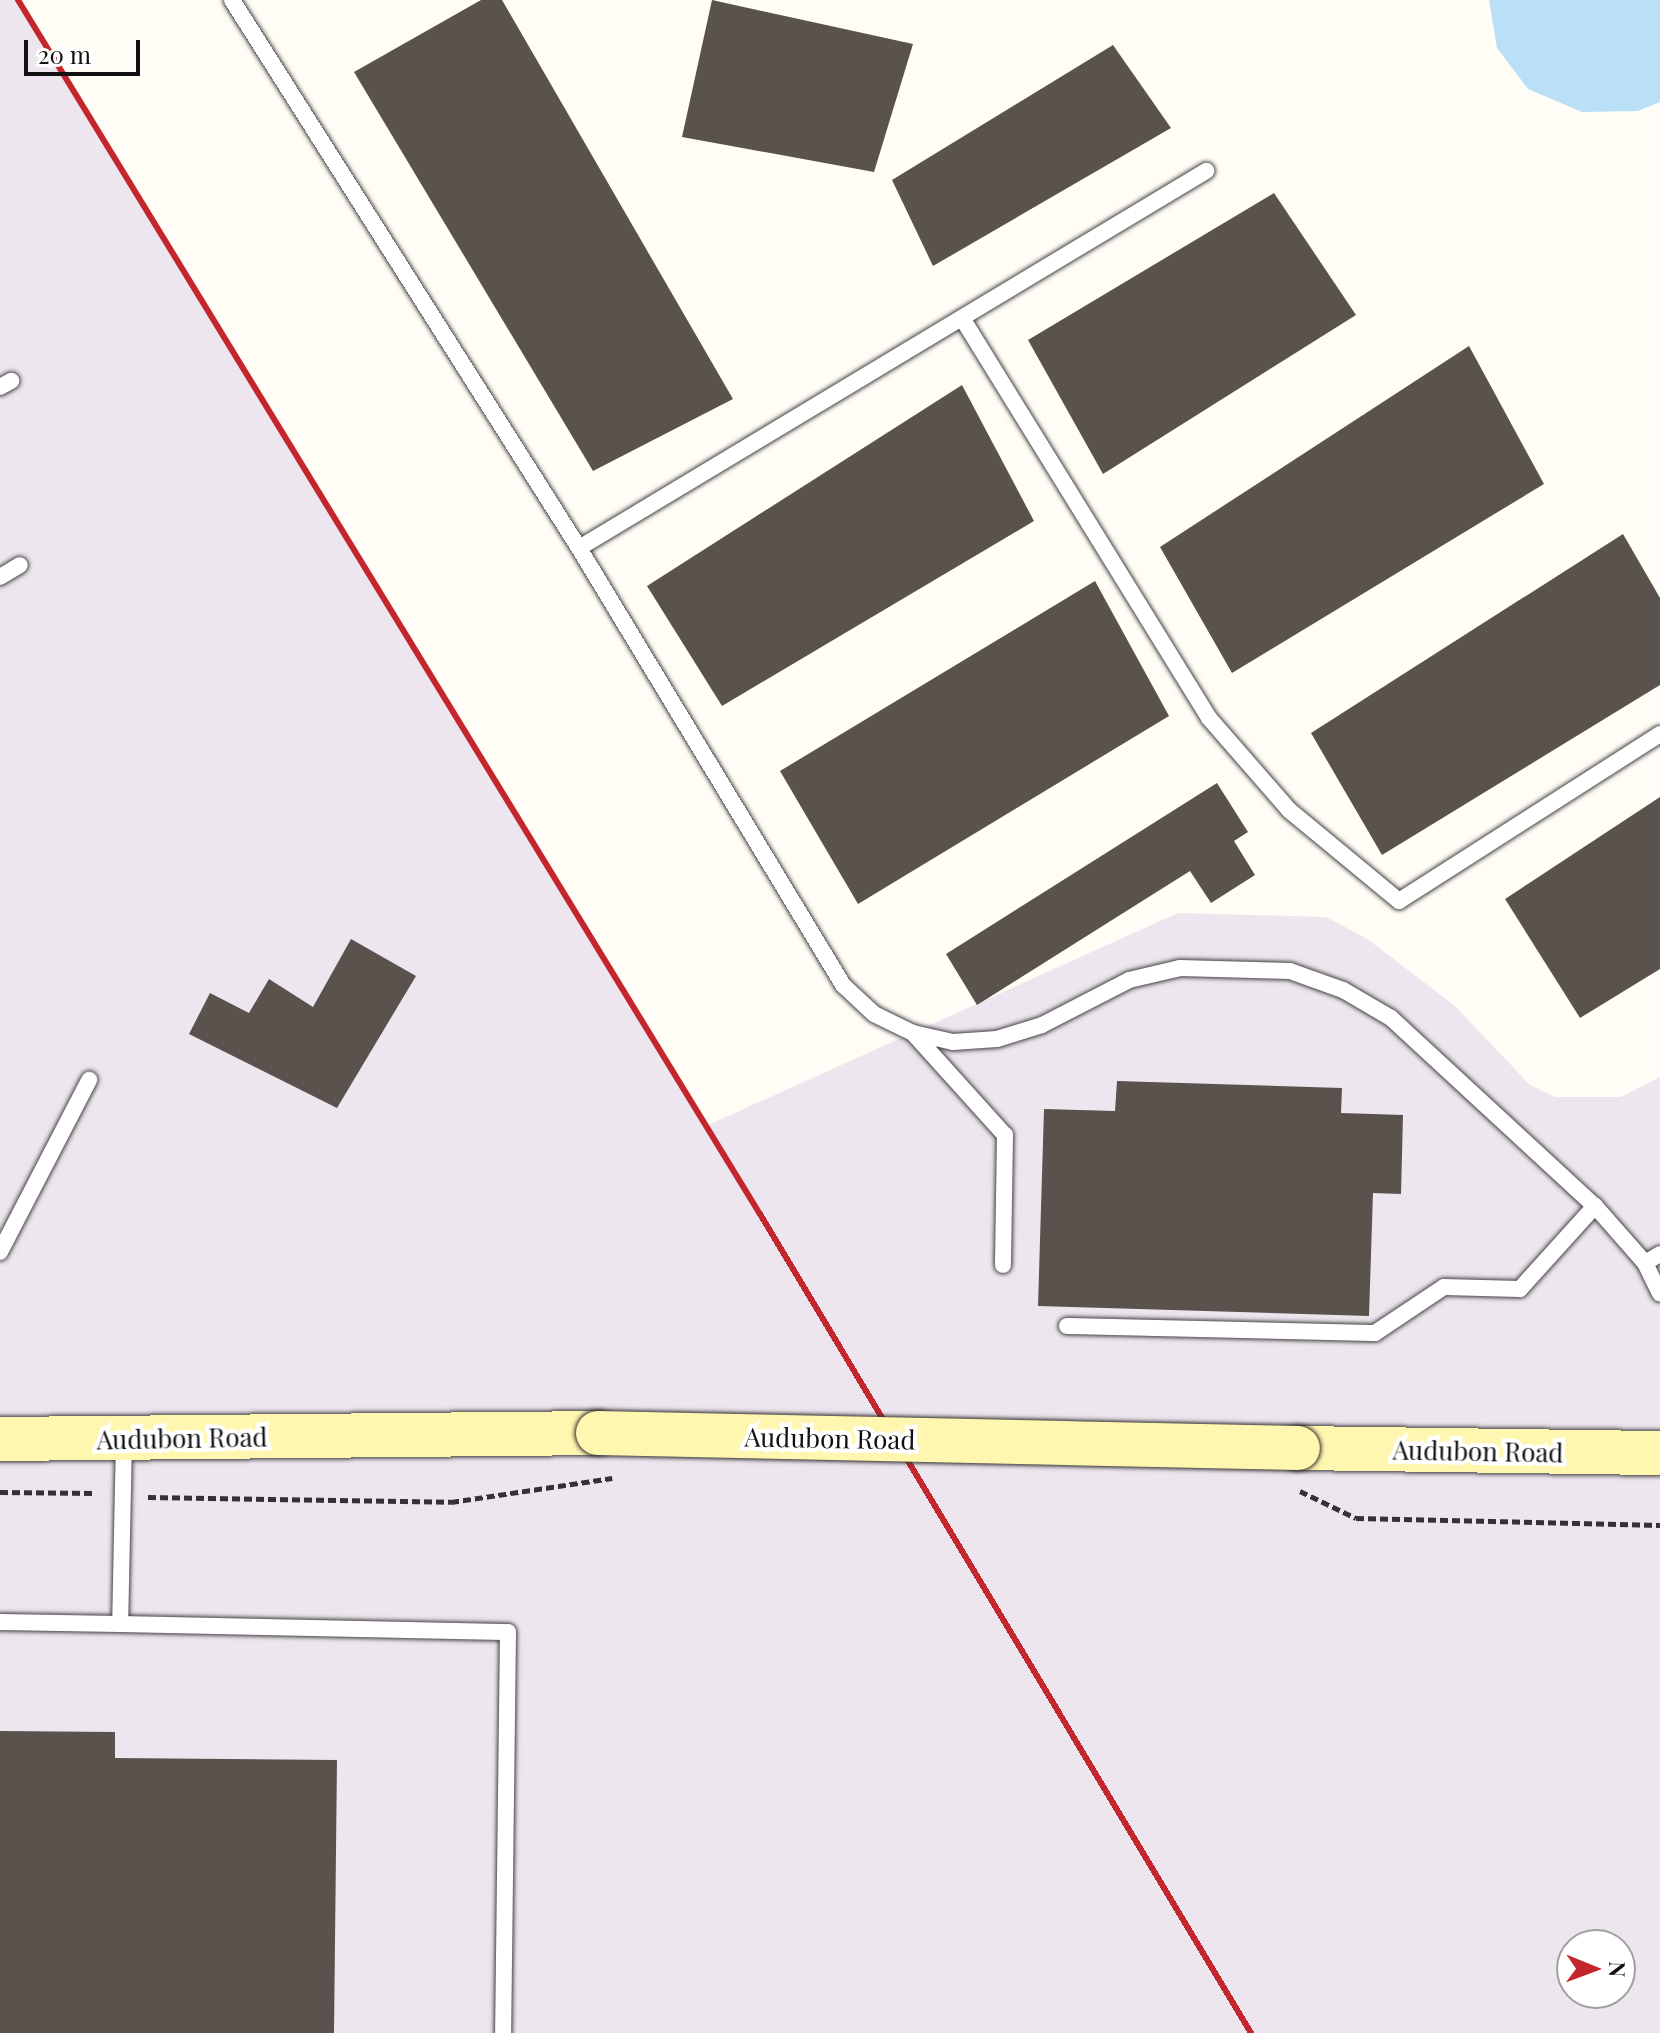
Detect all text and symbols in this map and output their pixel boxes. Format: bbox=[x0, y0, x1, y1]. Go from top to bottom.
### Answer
scale bar bbox=[28, 24, 144, 74]
text: 20 m bbox=[38, 38, 91, 70]
street label: Audubon Road bbox=[96, 1421, 268, 1455]
street label: Audubon Road bbox=[744, 1421, 916, 1455]
street label: Audubon Road bbox=[1392, 1434, 1564, 1468]
north arrow bbox=[1556, 1929, 1636, 2009]
text: N bbox=[1603, 1961, 1633, 1978]

